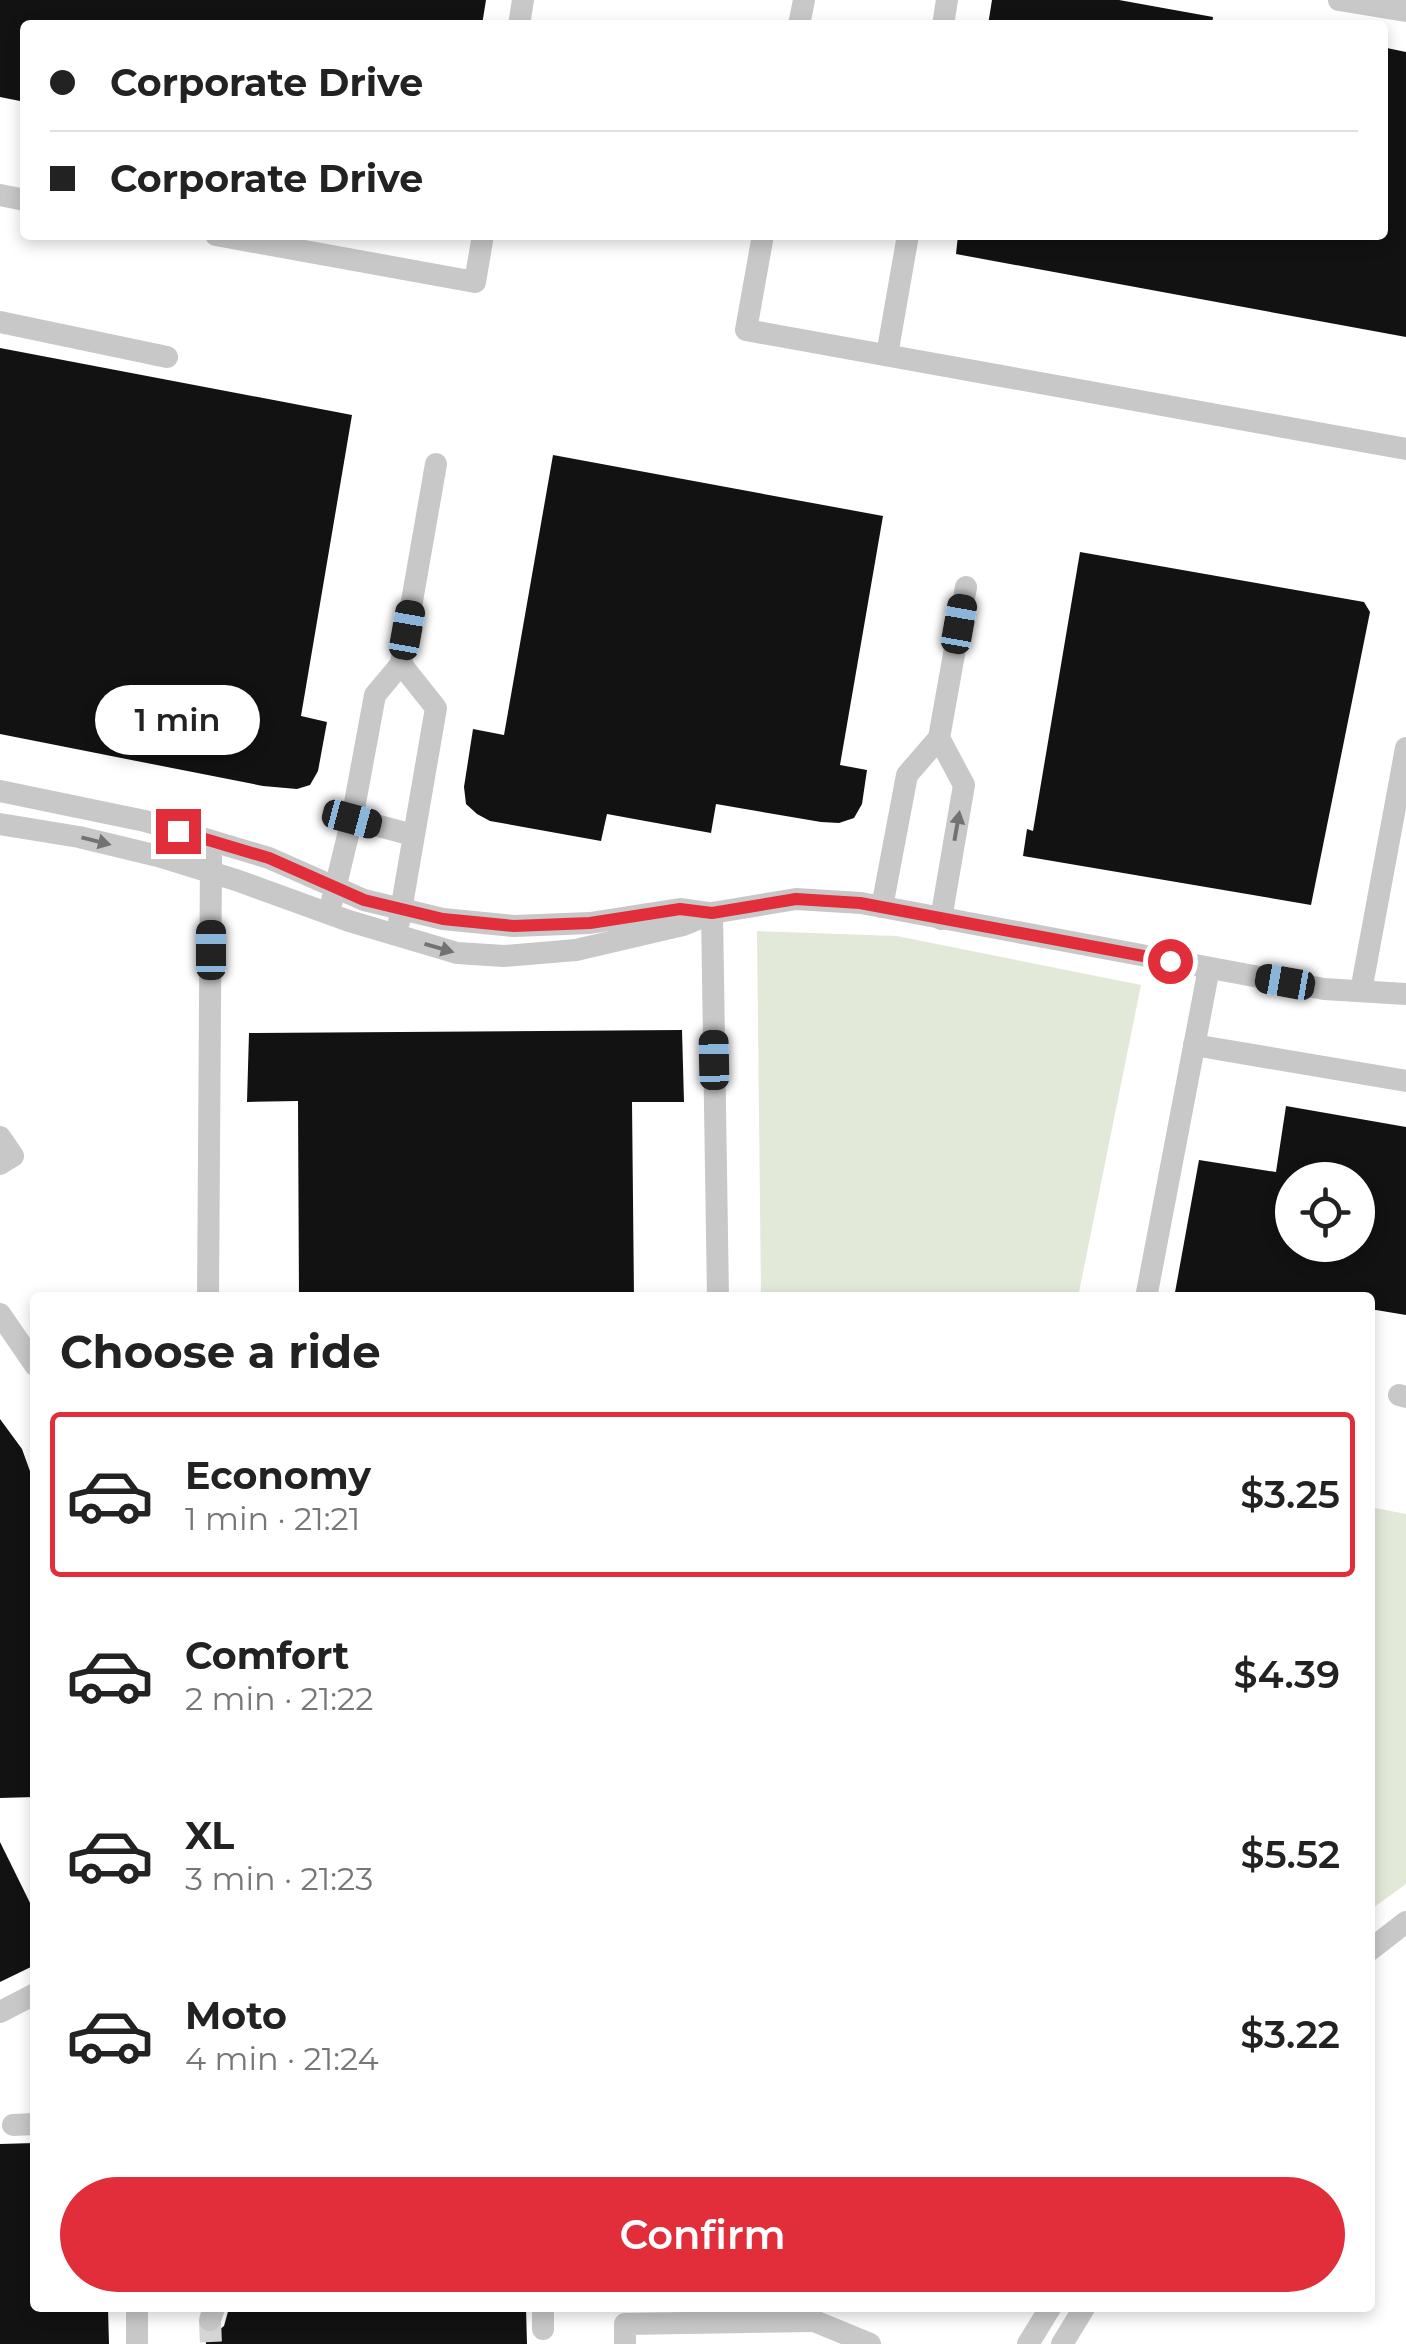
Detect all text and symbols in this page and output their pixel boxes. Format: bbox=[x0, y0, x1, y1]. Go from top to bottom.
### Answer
text: Corporate Drive bbox=[110, 59, 423, 106]
text: Corporate Drive bbox=[110, 155, 423, 202]
car bbox=[939, 592, 979, 656]
car bbox=[387, 598, 427, 662]
callout: 1 min bbox=[96, 686, 260, 756]
text: 1 min bbox=[135, 700, 220, 739]
car bbox=[319, 797, 385, 841]
route end bbox=[156, 809, 201, 854]
one-way arrow bbox=[950, 809, 965, 841]
one-way arrow bbox=[81, 834, 112, 849]
car bbox=[196, 920, 226, 980]
route start bbox=[1148, 939, 1193, 984]
one-way arrow bbox=[424, 940, 455, 956]
car bbox=[1253, 962, 1317, 1002]
car bbox=[698, 1030, 730, 1090]
map controls bbox=[1275, 1162, 1375, 1262]
button: locate bbox=[1275, 1162, 1375, 1262]
text: Choose a ride bbox=[60, 1324, 381, 1379]
icon: car bbox=[65, 1450, 155, 1540]
text: Economy bbox=[185, 1452, 371, 1499]
text: $3.25 bbox=[1240, 1471, 1340, 1518]
text: 1 min · 21:21 bbox=[185, 1499, 360, 1538]
icon: car bbox=[65, 1630, 155, 1720]
text: Comfort bbox=[185, 1632, 349, 1679]
text: $4.39 bbox=[1234, 1651, 1340, 1698]
text: 2 min · 21:22 bbox=[185, 1679, 373, 1718]
icon: car bbox=[65, 1810, 155, 1900]
text: XL bbox=[185, 1812, 234, 1859]
text: $5.52 bbox=[1241, 1831, 1340, 1878]
text: 3 min · 21:23 bbox=[185, 1859, 373, 1898]
icon: car bbox=[65, 1990, 155, 2080]
text: Moto bbox=[185, 1992, 287, 2039]
text: $3.22 bbox=[1240, 2011, 1340, 2058]
text: 4 min · 21:24 bbox=[185, 2039, 379, 2078]
button: Confirm bbox=[60, 2177, 1345, 2292]

